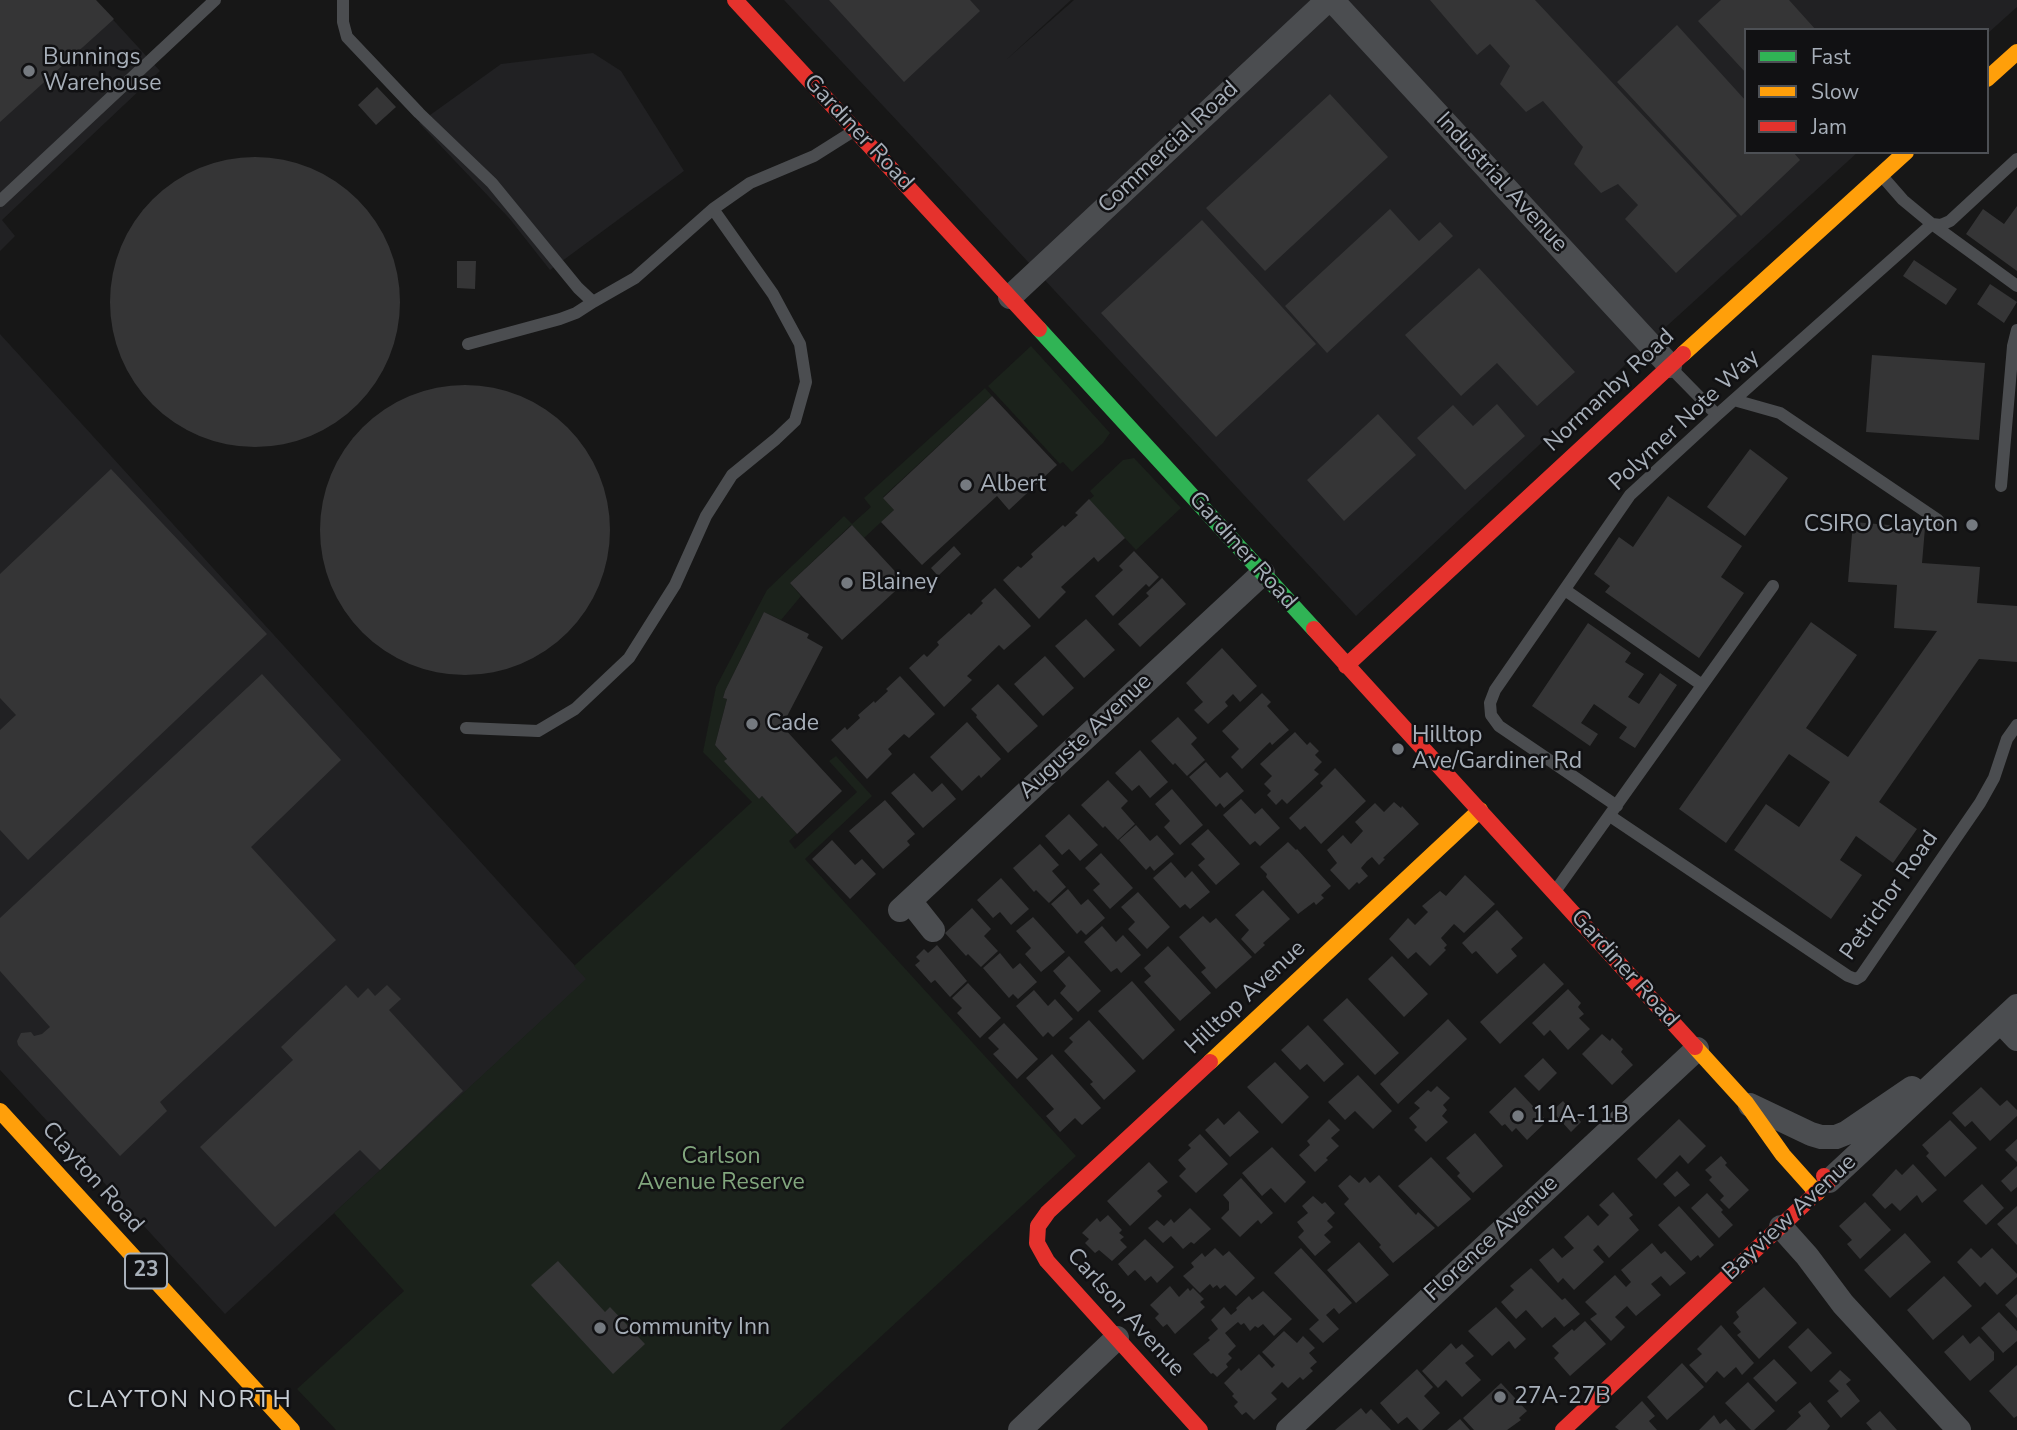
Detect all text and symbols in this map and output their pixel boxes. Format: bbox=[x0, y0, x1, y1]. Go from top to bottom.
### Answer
legend bbox=[1744, 28, 1989, 154]
text: Fast bbox=[1811, 43, 1851, 71]
place label: Bunnings Warehouse bbox=[43, 44, 162, 98]
marker: Bunnings Warehouse bbox=[21, 63, 37, 79]
street label: Gardiner Road bbox=[797, 69, 919, 197]
street label: Commercial Road bbox=[1093, 76, 1245, 220]
text: Slow bbox=[1811, 78, 1859, 106]
street label: Industrial Avenue bbox=[1429, 107, 1573, 259]
text: Jam bbox=[1811, 113, 1847, 141]
street label: Normanby Road bbox=[1539, 324, 1681, 458]
street label: Polymer Note Way bbox=[1604, 344, 1766, 498]
place label: Albert bbox=[980, 471, 1046, 499]
marker: Albert bbox=[958, 477, 974, 493]
street label: Gardiner Road bbox=[1182, 487, 1302, 615]
place label: CSIRO Clayton bbox=[1804, 511, 1958, 539]
marker: CSIRO Clayton bbox=[1964, 517, 1980, 533]
place label: Blainey bbox=[861, 569, 938, 597]
marker: Blainey bbox=[839, 575, 855, 591]
street label: Auguste Avenue bbox=[1014, 668, 1158, 806]
place label: Cade bbox=[766, 710, 819, 738]
marker: Cade bbox=[744, 716, 760, 732]
place label: Hilltop Ave/Gardiner Rd bbox=[1412, 722, 1582, 776]
marker: Hilltop Ave/Gardiner Rd bbox=[1390, 741, 1406, 757]
street label: Petrichor Road bbox=[1835, 826, 1945, 966]
street label: Gardiner Road bbox=[1564, 905, 1684, 1033]
street label: Hilltop Avenue bbox=[1180, 935, 1312, 1061]
place label: 11A-11B bbox=[1532, 1102, 1629, 1130]
marker: 11A-11B bbox=[1510, 1108, 1526, 1124]
street label: Clayton Road bbox=[35, 1117, 149, 1239]
park label: Carlson Avenue Reserve bbox=[637, 1143, 805, 1197]
street label: Bayview Avenue bbox=[1717, 1149, 1863, 1287]
street label: Florence Avenue bbox=[1420, 1170, 1564, 1308]
street label: Carlson Avenue bbox=[1060, 1243, 1190, 1383]
road number: 23 bbox=[125, 1254, 167, 1288]
place label: Community Inn bbox=[614, 1314, 770, 1342]
marker: Community Inn bbox=[592, 1320, 608, 1336]
place label: 27A-27B bbox=[1514, 1383, 1611, 1411]
district label: CLAYTON NORTH bbox=[69, 1387, 291, 1415]
marker: 27A-27B bbox=[1492, 1389, 1508, 1405]

